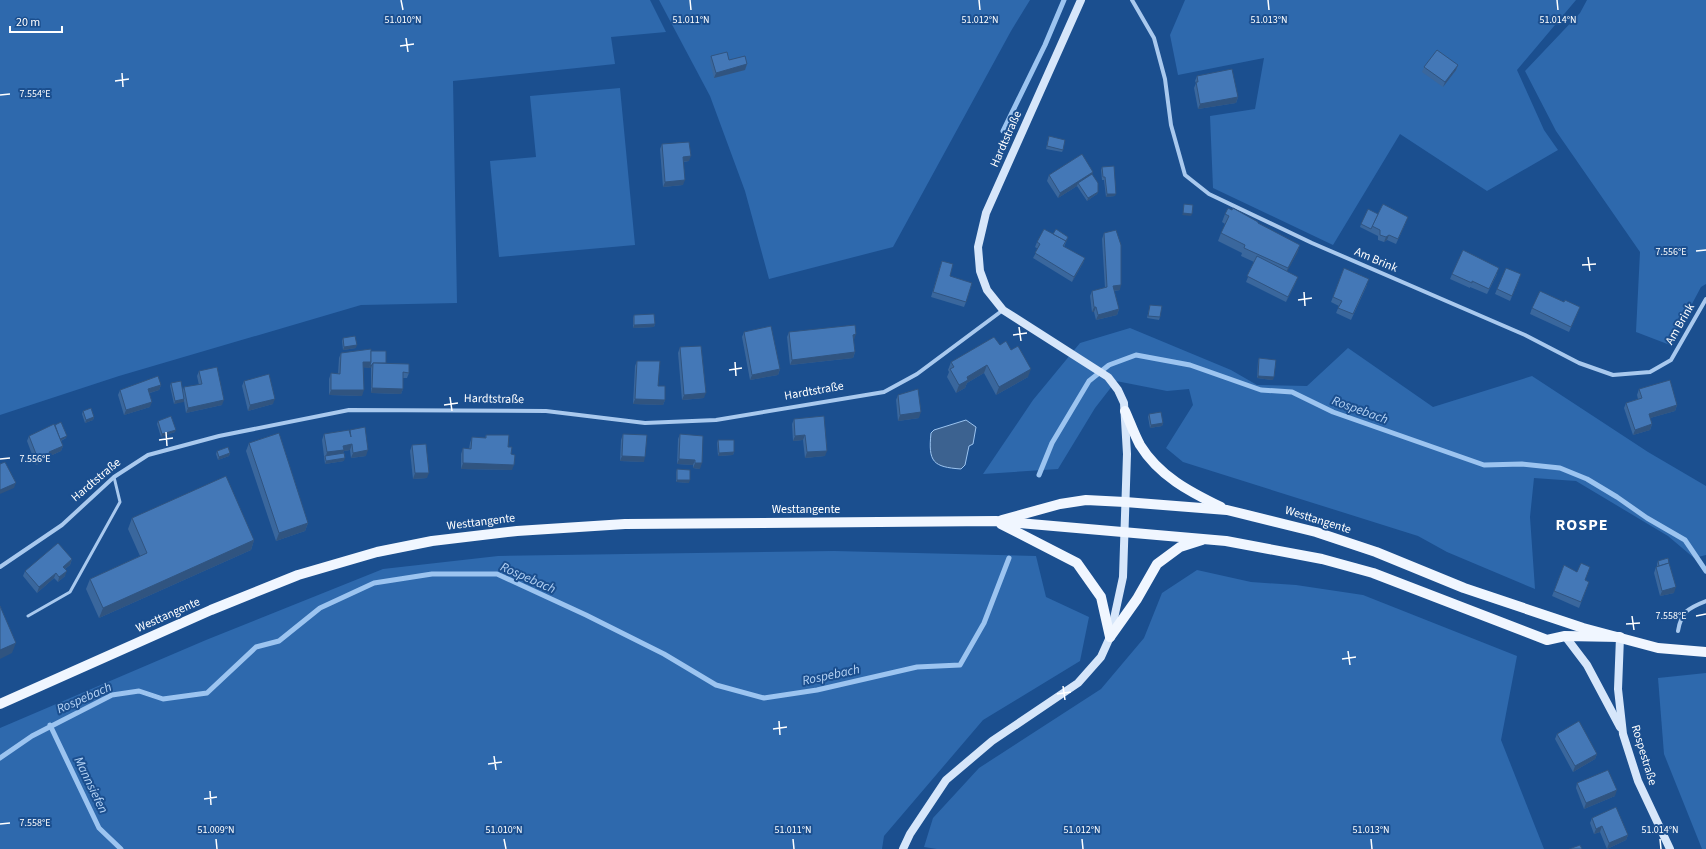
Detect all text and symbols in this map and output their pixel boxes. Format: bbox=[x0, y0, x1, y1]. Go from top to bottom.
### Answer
scale bar bbox=[10, 8, 62, 34]
text: 51.010°N bbox=[384, 13, 422, 27]
text: 51.011°N bbox=[672, 13, 710, 27]
text: 51.012°N bbox=[961, 13, 999, 27]
text: 51.013°N bbox=[1250, 13, 1288, 27]
text: 51.014°N bbox=[1539, 13, 1577, 27]
text: 20 m bbox=[16, 14, 40, 31]
text: 7.554°E bbox=[20, 87, 50, 101]
street label: Hardtstraße bbox=[986, 108, 1026, 170]
street label: Am Brink bbox=[1352, 243, 1400, 277]
text: 7.556°E bbox=[1656, 245, 1686, 259]
street label: Am Brink bbox=[1661, 300, 1699, 348]
street label: Hardtstraße bbox=[783, 377, 845, 405]
street label: Hardtstraße bbox=[464, 390, 524, 408]
water label: Rospebach bbox=[1329, 392, 1391, 429]
text: 7.556°E bbox=[20, 452, 50, 466]
street label: Hardtstraße bbox=[67, 454, 125, 506]
street label: Westtangente bbox=[772, 501, 840, 518]
street label: Westtangente bbox=[1283, 502, 1353, 538]
street label: Westtangente bbox=[446, 509, 516, 535]
district label: ROSPE bbox=[1556, 514, 1608, 536]
water label: Rospebach bbox=[498, 558, 559, 598]
street label: Westtangente bbox=[133, 593, 203, 637]
text: 7.558°E bbox=[1656, 609, 1686, 623]
water label: Rospebach bbox=[800, 660, 862, 690]
water label: Rospebach bbox=[54, 678, 115, 718]
street label: Rospestraße bbox=[1627, 723, 1661, 787]
water label: Mannsiefen bbox=[70, 754, 113, 816]
text: 7.558°E bbox=[20, 816, 50, 830]
text: 51.009°N bbox=[197, 823, 235, 837]
text: 51.010°N bbox=[485, 823, 523, 837]
text: 51.011°N bbox=[774, 823, 812, 837]
text: 51.012°N bbox=[1063, 823, 1101, 837]
text: 51.013°N bbox=[1352, 823, 1390, 837]
text: 51.014°N bbox=[1641, 823, 1679, 837]

